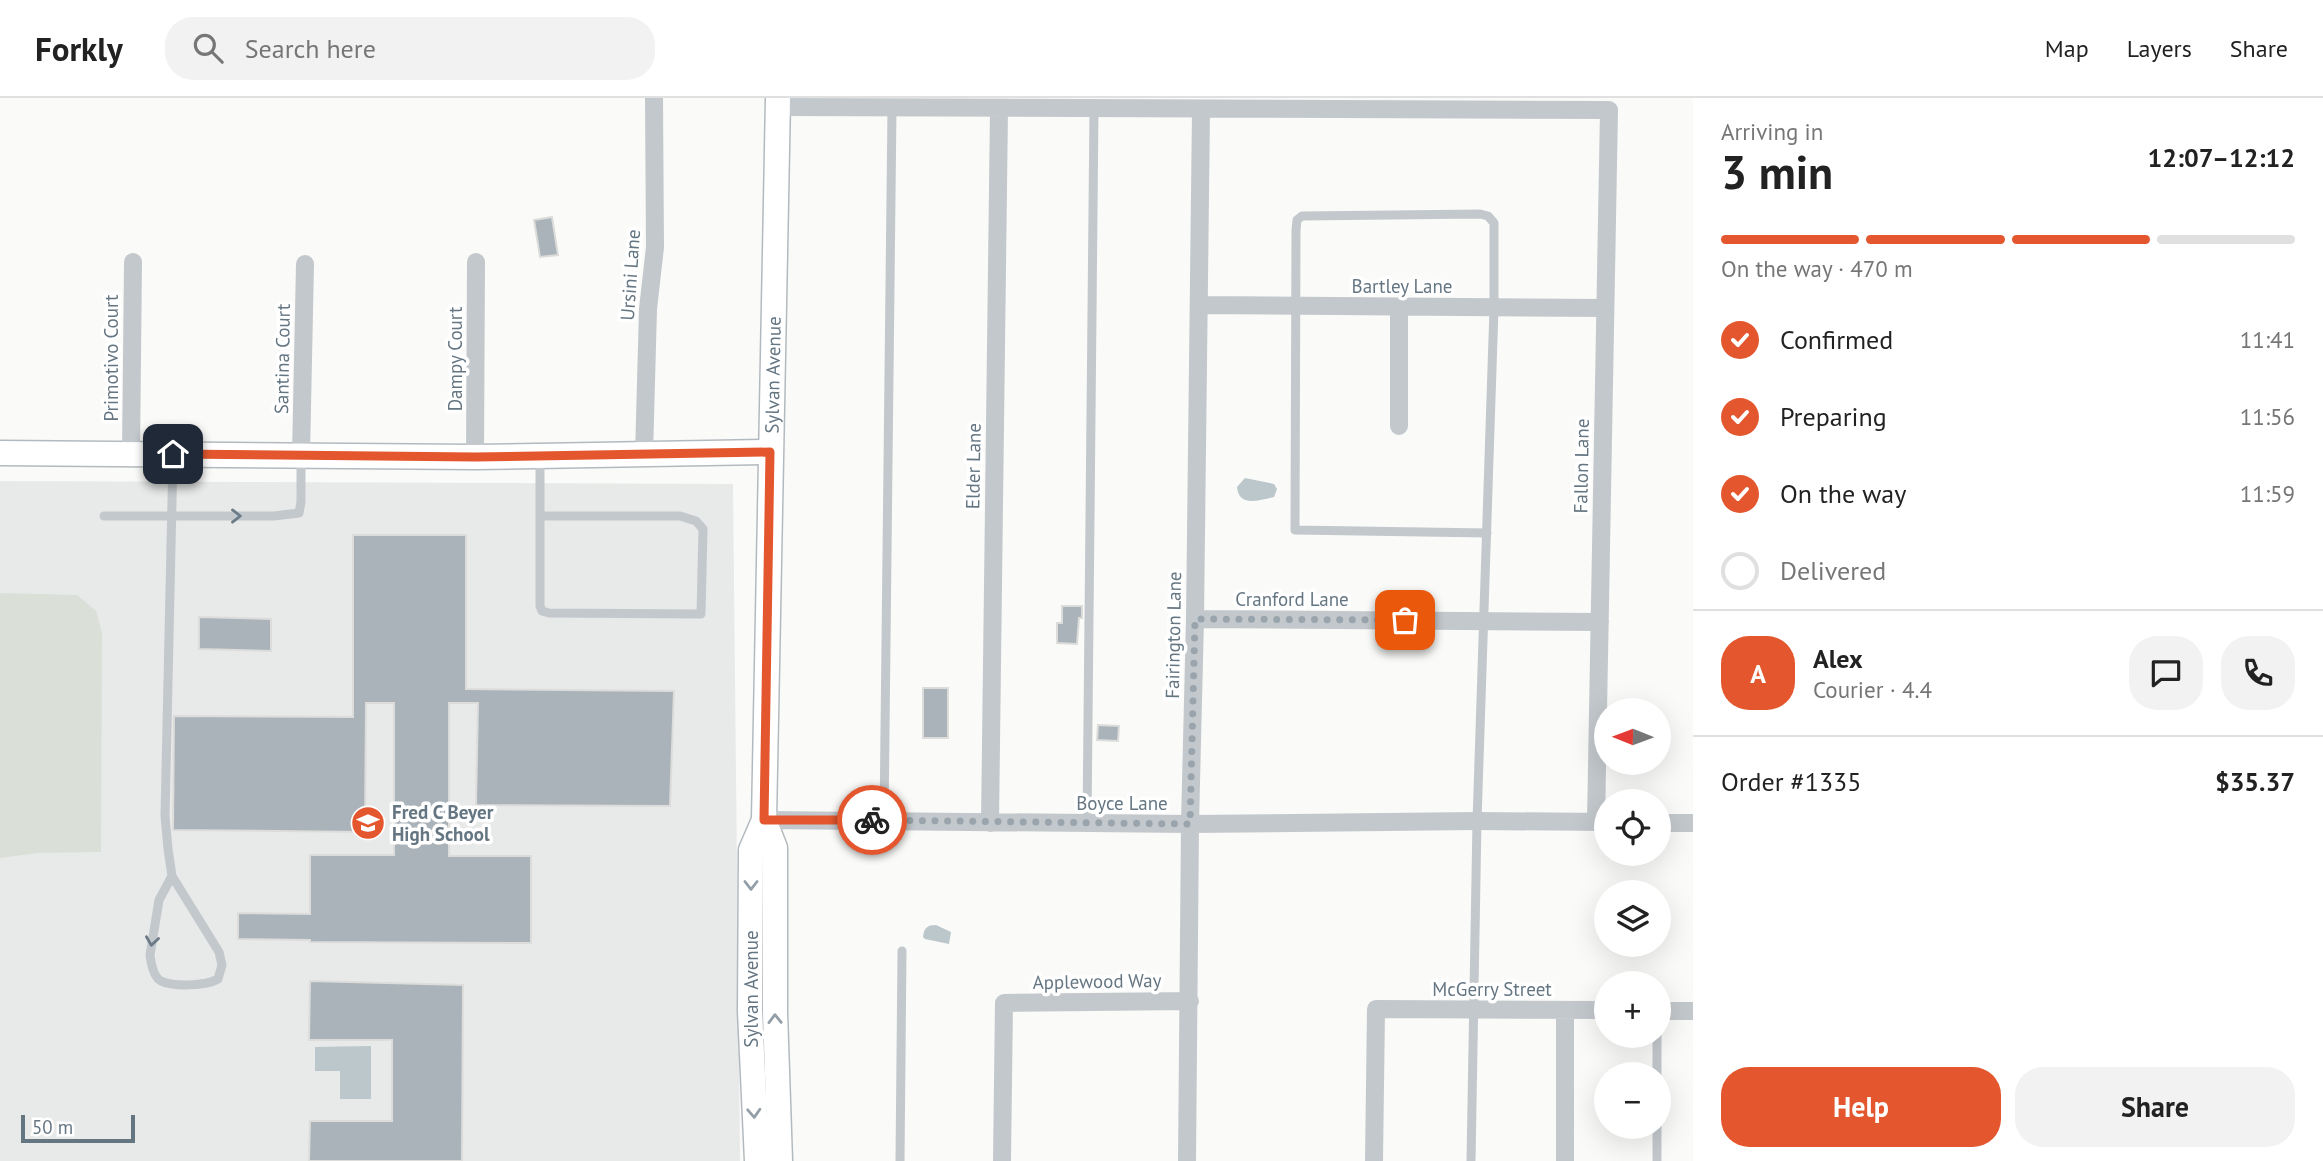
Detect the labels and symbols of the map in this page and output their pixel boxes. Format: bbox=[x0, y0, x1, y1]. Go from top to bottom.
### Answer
street label: Ursini Lane bbox=[615, 229, 645, 321]
street label: Bartley Lane bbox=[1352, 274, 1452, 298]
street label: Primotivo Court bbox=[99, 294, 123, 421]
street label: Santina Court bbox=[269, 303, 295, 414]
street label: Dampy Court bbox=[443, 306, 467, 411]
street label: Sylvan Avenue bbox=[759, 316, 786, 434]
street label: Fallon Lane bbox=[1568, 418, 1594, 514]
street label: Elder Lane bbox=[960, 423, 986, 509]
pin bbox=[143, 424, 203, 484]
one-way arrow bbox=[231, 508, 242, 524]
street label: Fairington Lane bbox=[1160, 571, 1186, 699]
street label: Cranford Lane bbox=[1235, 587, 1349, 611]
pin bbox=[1375, 590, 1435, 650]
north arrow bbox=[1594, 698, 1671, 775]
courier bbox=[837, 785, 907, 855]
street label: Boyce Lane bbox=[1076, 791, 1168, 815]
place label: Fred C Beyer High School bbox=[392, 800, 494, 846]
school or university icon: Fred C Beyer High School bbox=[349, 804, 387, 842]
one-way arrow bbox=[743, 881, 759, 891]
street label: Sylvan Avenue bbox=[739, 930, 763, 1048]
one-way arrow bbox=[145, 935, 160, 946]
street label: Applewood Way bbox=[1032, 968, 1162, 994]
street label: McGerry Street bbox=[1432, 977, 1552, 1001]
one-way arrow bbox=[767, 1014, 783, 1024]
one-way arrow bbox=[746, 1108, 761, 1119]
scale bar bbox=[21, 1112, 135, 1144]

